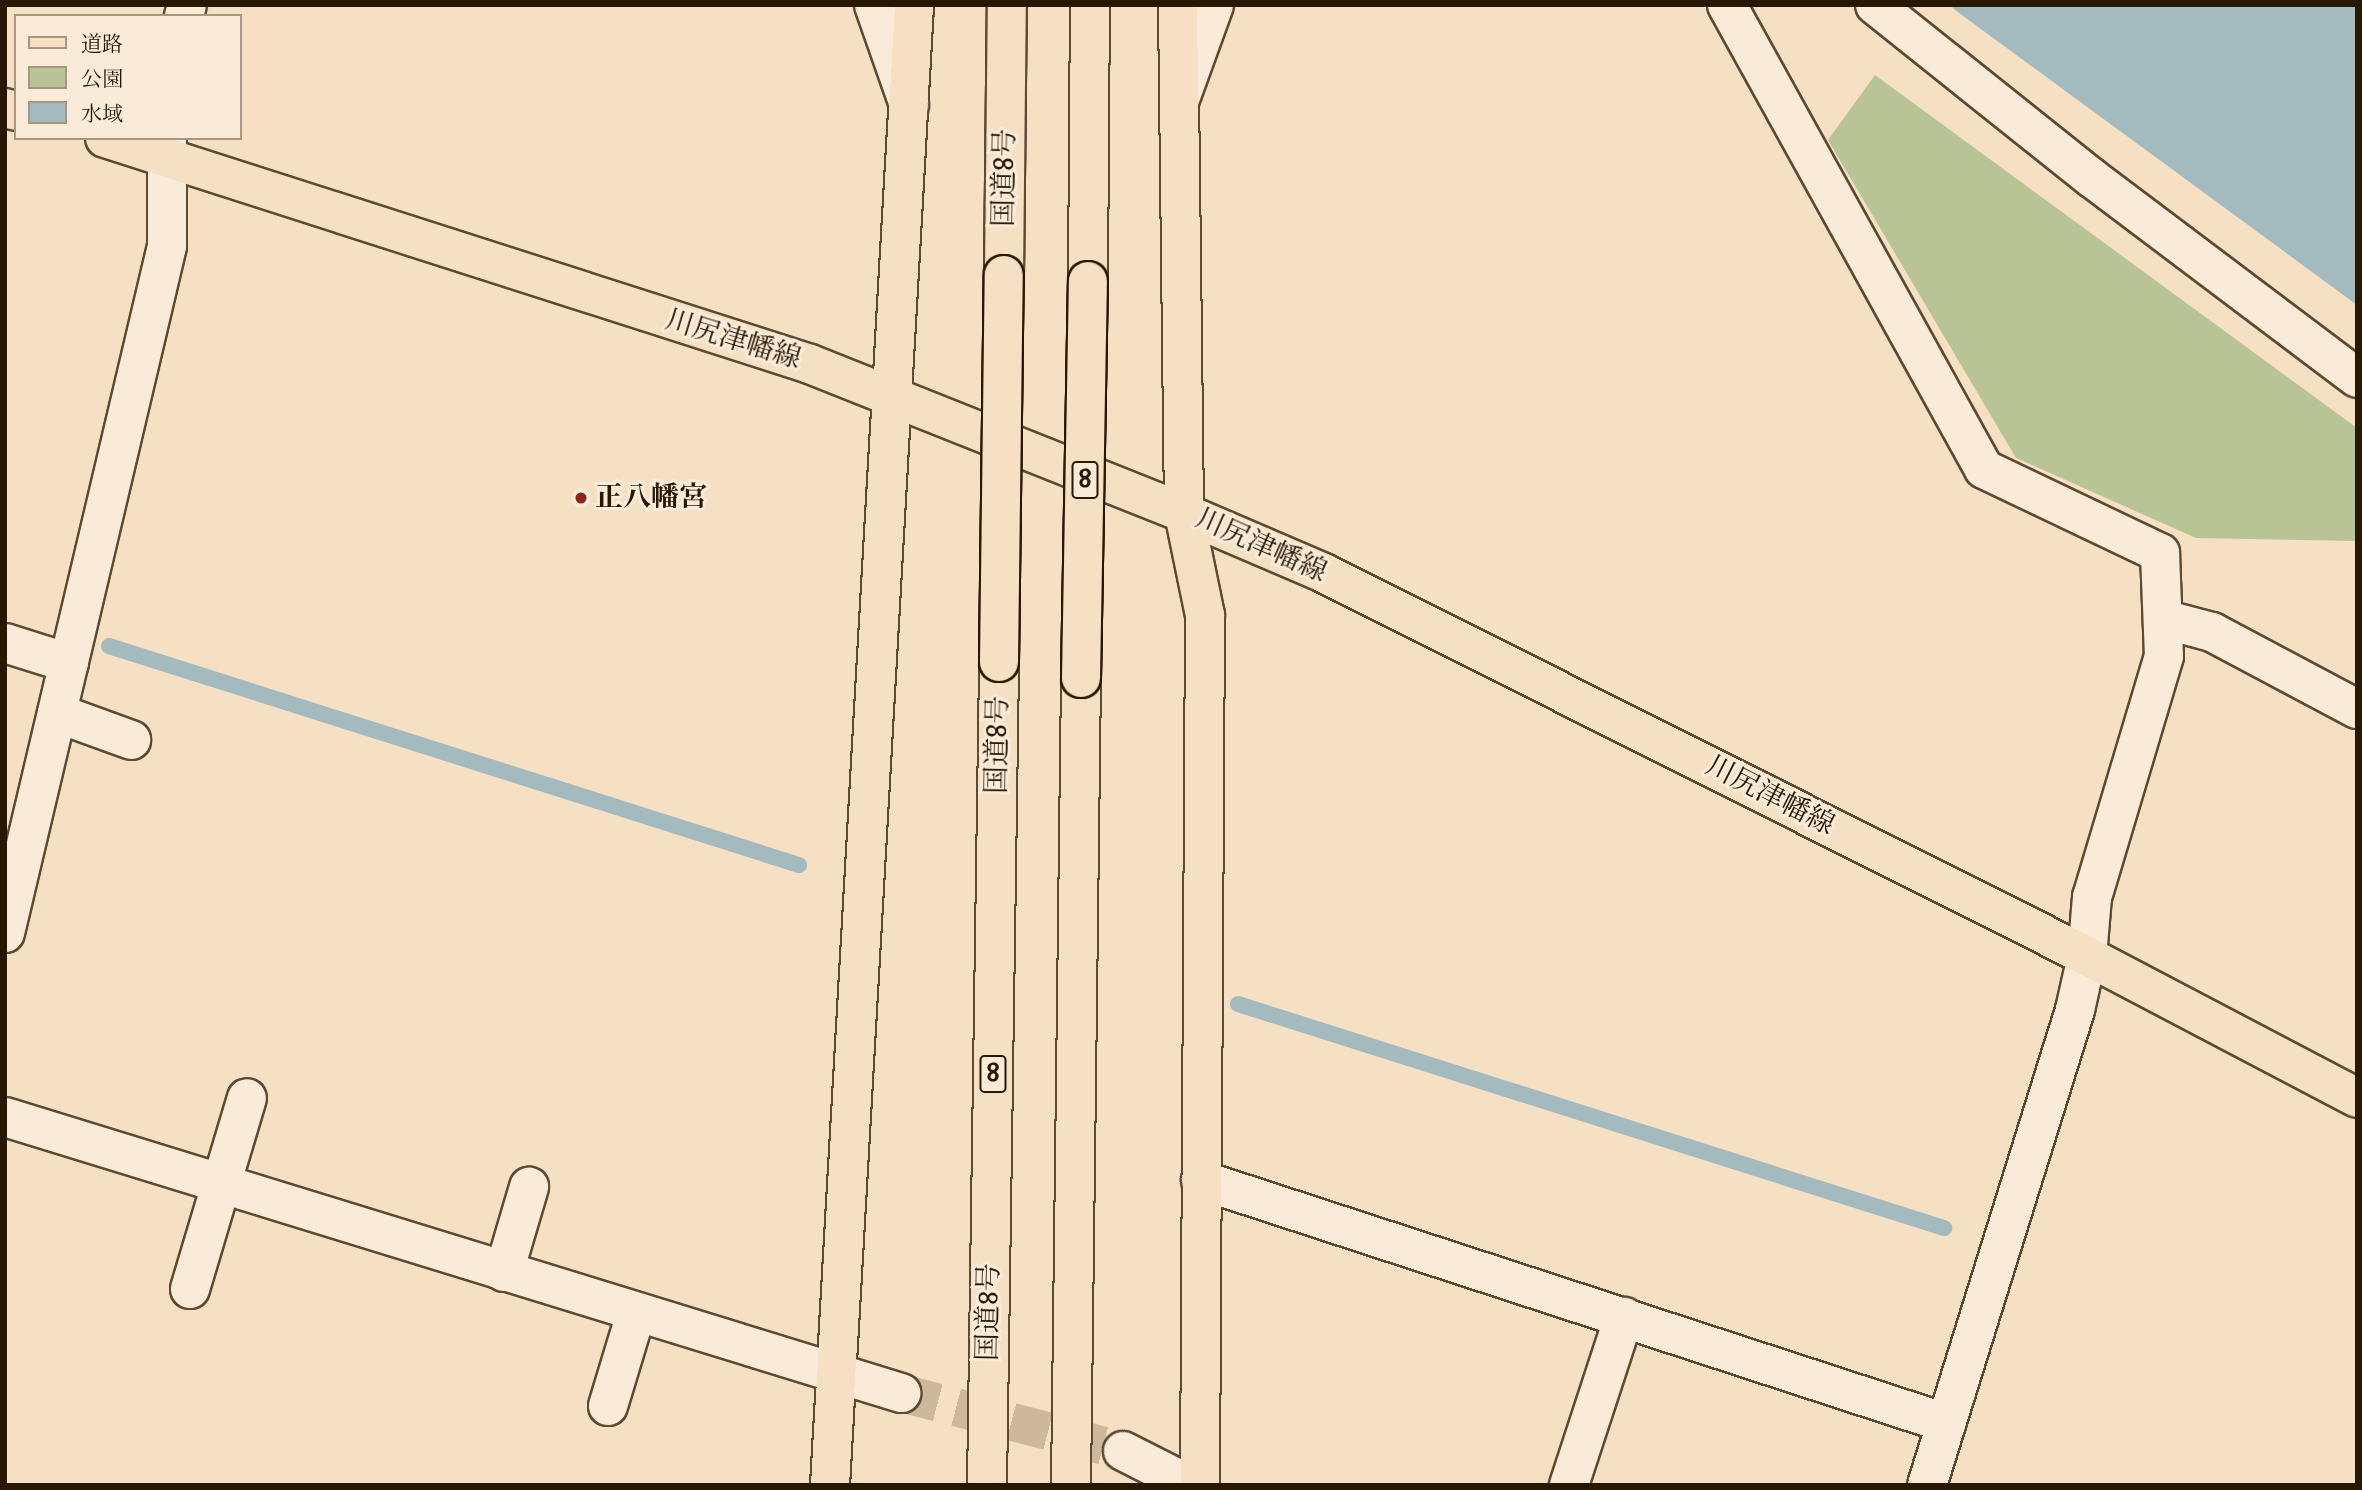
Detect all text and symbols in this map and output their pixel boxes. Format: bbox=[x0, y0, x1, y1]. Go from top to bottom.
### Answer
legend bbox=[14, 14, 242, 140]
text: 道路 bbox=[81, 32, 123, 58]
text: 公園 bbox=[81, 67, 123, 93]
text: 水域 bbox=[81, 102, 123, 128]
street label: 国道8号 bbox=[987, 129, 1023, 227]
street label: 川尻津幡線 bbox=[661, 303, 805, 377]
road number: 8 bbox=[1071, 458, 1099, 502]
place label: 正八幡宮 bbox=[595, 481, 707, 515]
marker: 正八幡宮 bbox=[573, 490, 589, 506]
street label: 川尻津幡線 bbox=[1190, 502, 1332, 590]
street label: 国道8号 bbox=[980, 696, 1016, 794]
street label: 川尻津幡線 bbox=[1700, 749, 1840, 843]
road number: 8 bbox=[979, 1051, 1007, 1096]
street label: 国道8号 bbox=[971, 1263, 1007, 1361]

